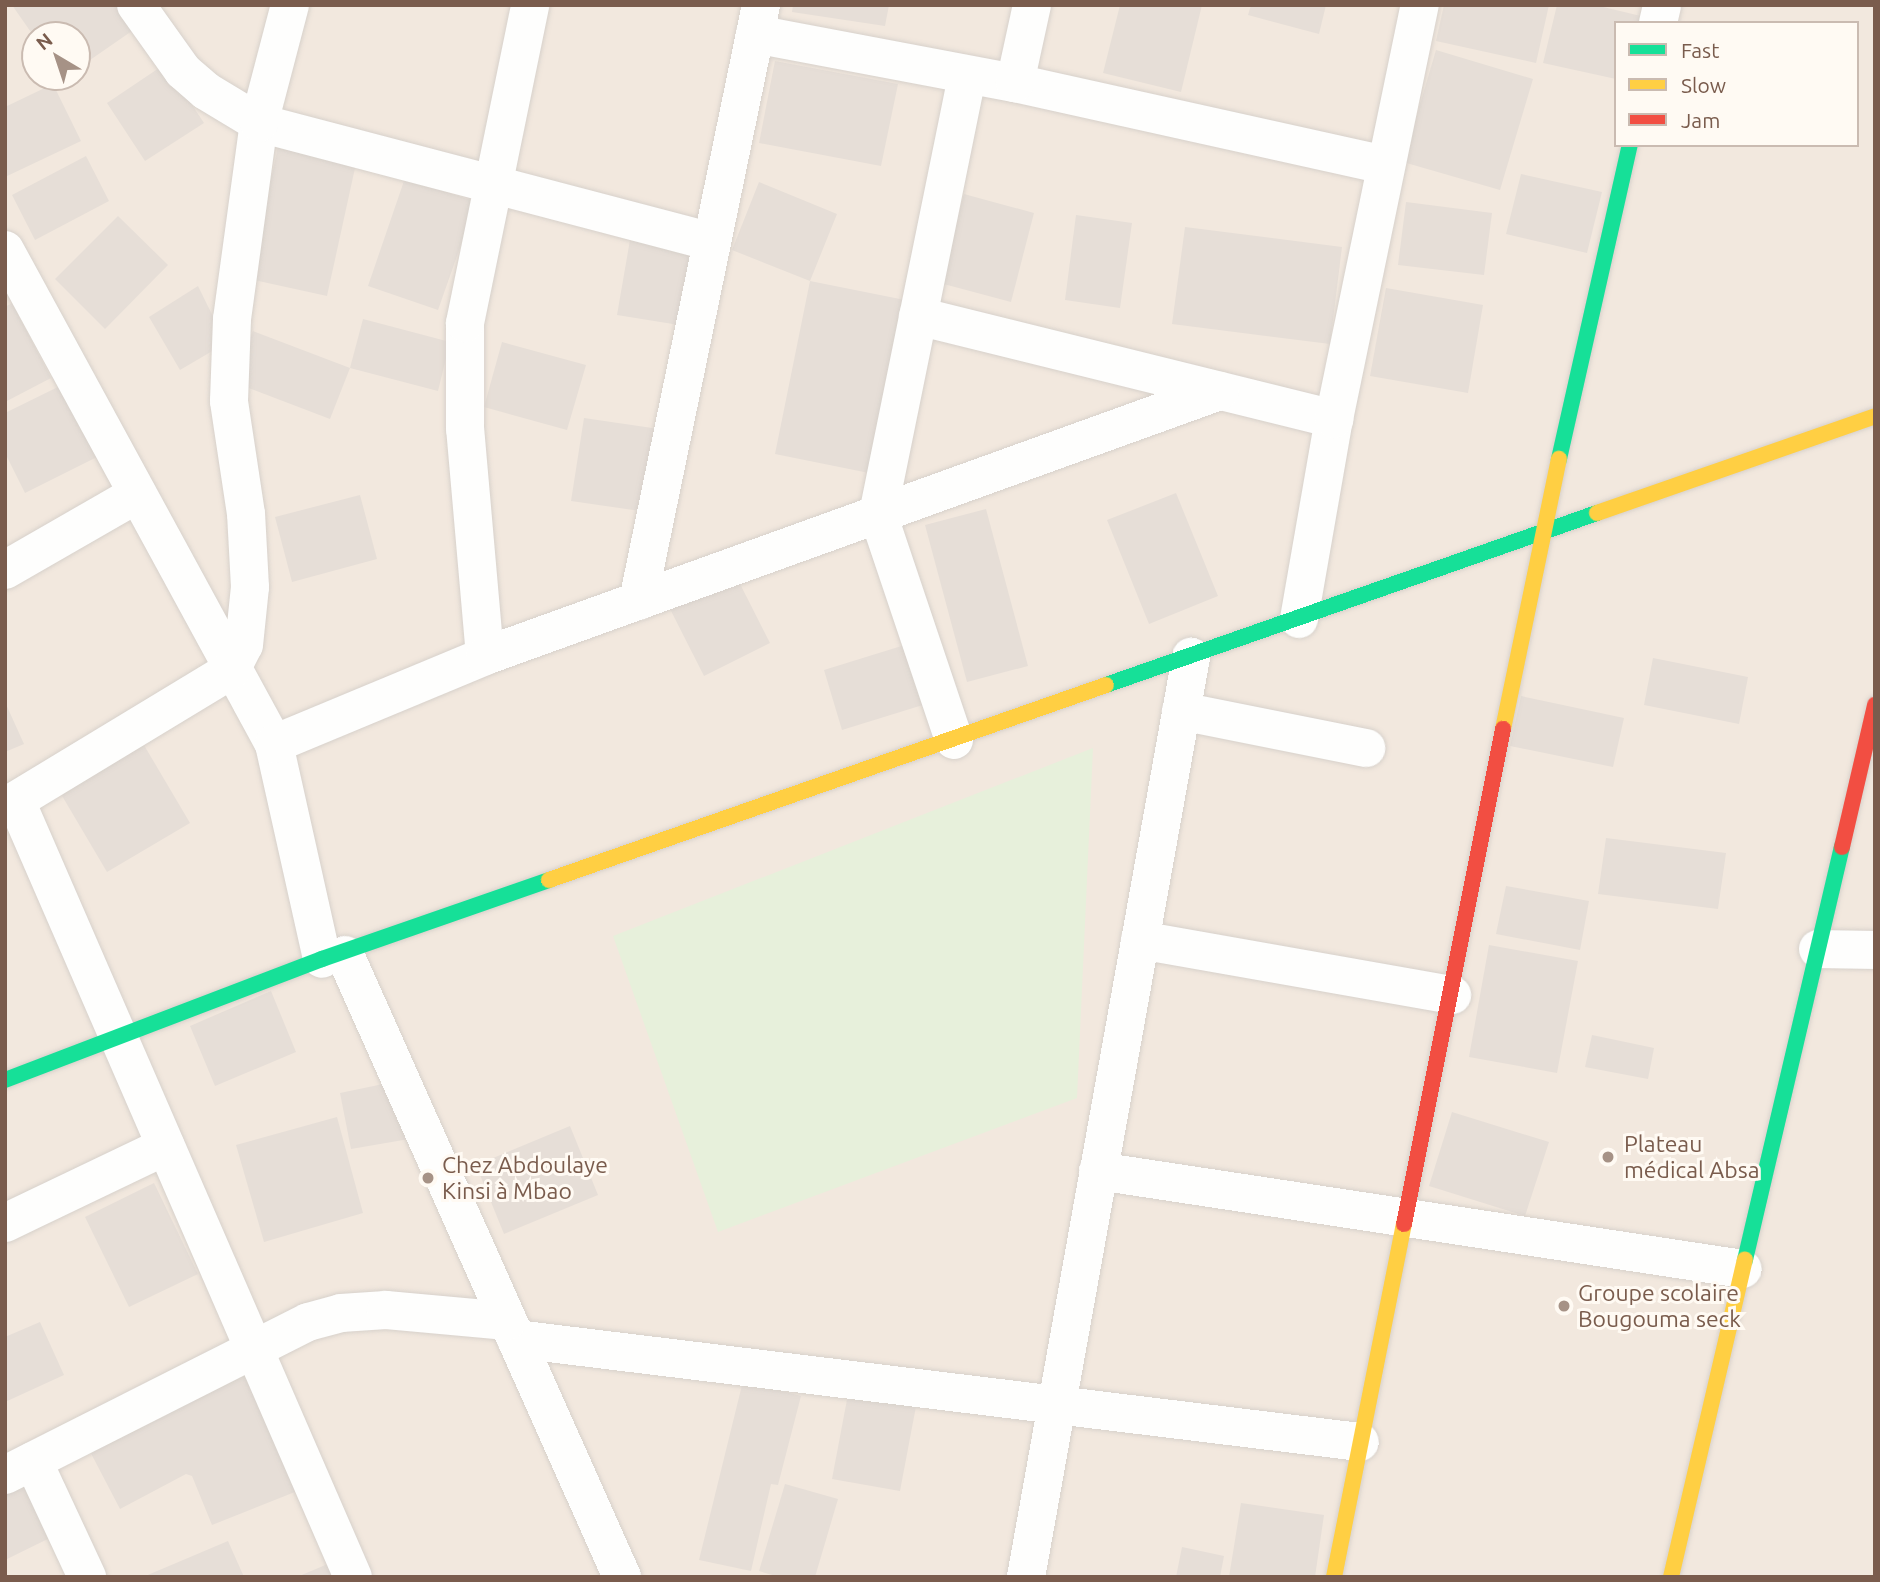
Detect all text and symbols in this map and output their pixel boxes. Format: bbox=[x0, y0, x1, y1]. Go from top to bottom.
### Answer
north arrow bbox=[21, 21, 91, 91]
legend bbox=[1614, 21, 1859, 147]
text: N bbox=[32, 28, 56, 54]
text: Fast bbox=[1681, 38, 1719, 62]
text: Slow bbox=[1681, 73, 1726, 97]
text: Jam bbox=[1681, 108, 1720, 132]
place label: Plateau médical Absa bbox=[1624, 1130, 1760, 1184]
marker: Plateau médical Absa bbox=[1598, 1147, 1618, 1167]
place label: Chez Abdoulaye Kinsi à Mbao bbox=[442, 1151, 608, 1205]
marker: Chez Abdoulaye Kinsi à Mbao bbox=[420, 1170, 436, 1186]
place label: Groupe scolaire Bougouma seck bbox=[1578, 1279, 1741, 1333]
marker: Groupe scolaire Bougouma seck bbox=[1556, 1298, 1572, 1314]

